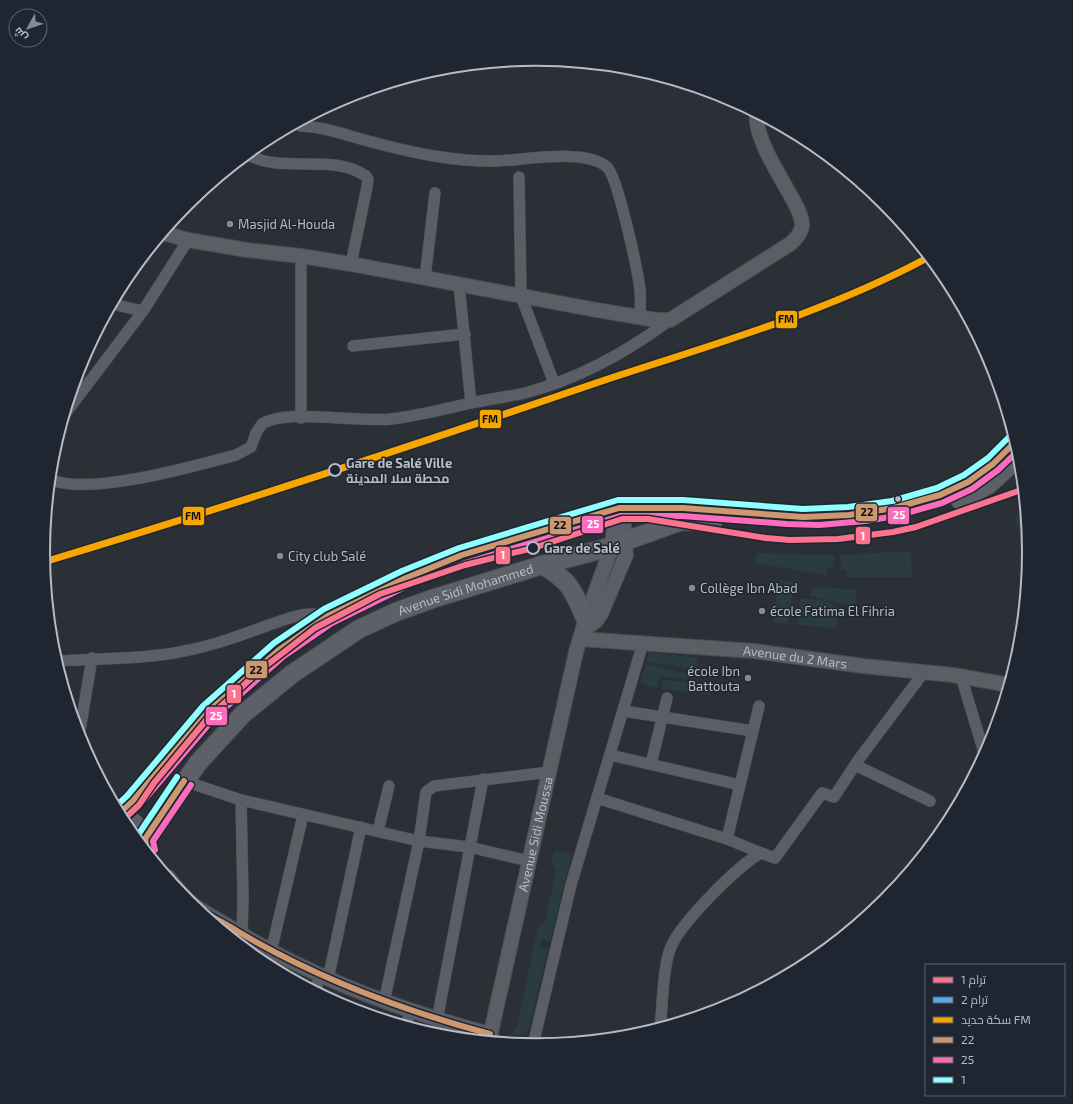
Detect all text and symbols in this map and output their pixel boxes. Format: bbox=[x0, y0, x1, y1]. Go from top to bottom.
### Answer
north arrow bbox=[8, 8, 48, 48]
text: ش bbox=[10, 25, 30, 44]
place label: Masjid Al-Houda bbox=[238, 216, 335, 232]
marker: Masjid Al-Houda bbox=[225, 219, 235, 229]
line badge: FM bbox=[775, 310, 798, 329]
text: FM bbox=[778, 312, 794, 325]
line badge: FM bbox=[479, 409, 502, 429]
text: FM bbox=[482, 412, 498, 425]
place label: Gare de Salé Ville محطة سلا المدينة bbox=[346, 455, 452, 486]
marker: Gare de Salé Ville محطة سلا المدينة bbox=[328, 463, 342, 477]
unlabelled marker bbox=[893, 494, 903, 504]
line badge: 22 bbox=[855, 503, 878, 522]
text: 22 bbox=[861, 505, 873, 518]
line badge: FM bbox=[182, 506, 205, 526]
line badge: 25 bbox=[887, 506, 910, 525]
text: 25 bbox=[893, 508, 905, 521]
text: FM bbox=[185, 509, 201, 522]
line badge: 25 bbox=[581, 515, 604, 534]
line badge: 22 bbox=[549, 516, 572, 535]
text: 25 bbox=[587, 517, 599, 530]
text: 22 bbox=[554, 518, 566, 531]
line badge: 1 bbox=[855, 526, 871, 545]
text: 1 bbox=[861, 529, 865, 542]
place label: Gare de Salé bbox=[544, 540, 620, 556]
marker: Gare de Salé bbox=[526, 541, 540, 555]
line badge: 1 bbox=[495, 546, 511, 565]
place label: City club Salé bbox=[288, 548, 366, 564]
text: 1 bbox=[501, 548, 505, 561]
marker: City club Salé bbox=[275, 551, 285, 561]
street label: Avenue Sidi Mohammed bbox=[396, 560, 535, 619]
place label: Collège Ibn Abad bbox=[700, 580, 798, 596]
marker: Collège Ibn Abad bbox=[687, 583, 697, 593]
place label: école Fatima El Fihria bbox=[770, 603, 895, 619]
marker: école Fatima El Fihria bbox=[757, 606, 767, 616]
street label: Avenue du 2 Mars bbox=[743, 642, 848, 672]
line badge: 22 bbox=[245, 660, 268, 679]
text: 22 bbox=[250, 663, 262, 676]
place label: école Ibn Battouta bbox=[687, 663, 740, 694]
marker: école Ibn Battouta bbox=[743, 673, 753, 683]
line badge: 1 bbox=[226, 684, 242, 704]
text: 1 bbox=[232, 687, 236, 700]
line badge: 25 bbox=[205, 706, 228, 726]
text: 25 bbox=[210, 709, 222, 722]
street label: Avenue Sidi Moussa bbox=[515, 775, 556, 893]
legend bbox=[925, 964, 1065, 1096]
text: ترام 1 bbox=[961, 972, 987, 988]
text: ترام 2 bbox=[961, 992, 989, 1008]
text: سكة حديد FM bbox=[961, 1012, 1031, 1027]
text: 22 bbox=[961, 1032, 975, 1046]
text: 25 bbox=[961, 1052, 974, 1066]
text: 1 bbox=[961, 1072, 966, 1086]

